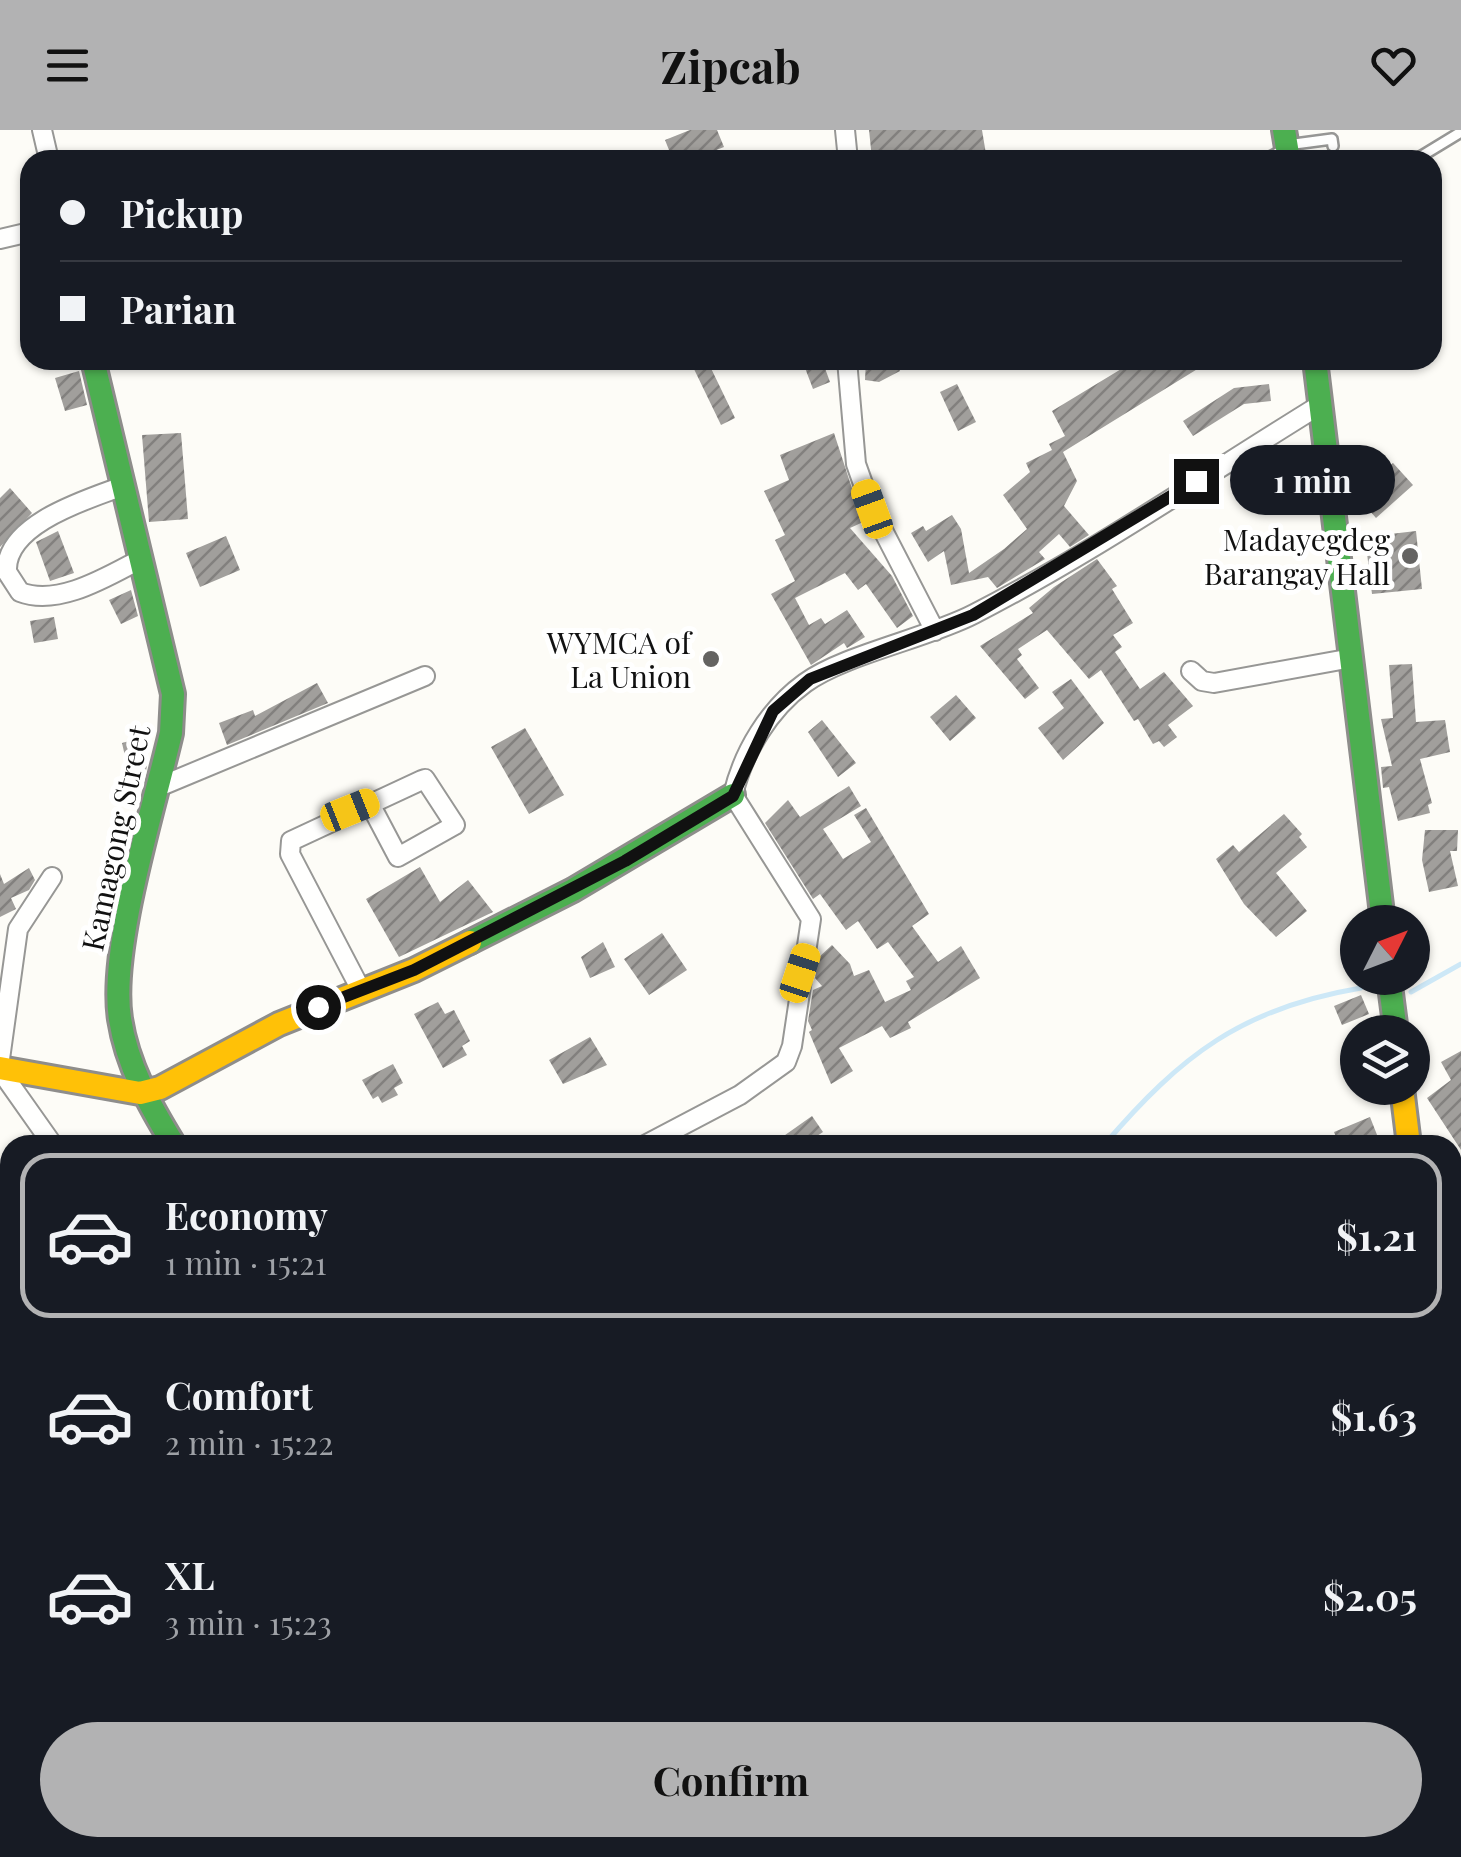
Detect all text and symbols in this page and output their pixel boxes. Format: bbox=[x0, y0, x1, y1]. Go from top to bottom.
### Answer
text: Zipcab bbox=[660, 35, 801, 95]
icon: menu bbox=[40, 38, 95, 93]
icon: heart bbox=[1366, 38, 1421, 93]
text: Pickup bbox=[120, 187, 243, 238]
text: Parian bbox=[120, 283, 236, 334]
callout: 1 min bbox=[1231, 446, 1396, 516]
text: 1 min bbox=[1273, 458, 1352, 501]
route end bbox=[1174, 459, 1219, 504]
car bbox=[848, 476, 896, 542]
place label: Madayegdeg Barangay Hall bbox=[1204, 519, 1390, 593]
marker: Madayegdeg Barangay Hall bbox=[1399, 545, 1421, 567]
place label: WYMCA of La Union bbox=[546, 622, 693, 696]
marker: WYMCA of La Union bbox=[700, 648, 722, 670]
street label: Kamagong Street bbox=[72, 721, 159, 954]
car bbox=[317, 785, 383, 835]
north arrow bbox=[1340, 905, 1430, 995]
map controls bbox=[1340, 905, 1430, 1105]
car bbox=[776, 940, 824, 1006]
route start bbox=[296, 985, 341, 1030]
button: layers bbox=[1340, 1015, 1430, 1105]
text: Economy bbox=[165, 1189, 328, 1240]
icon: car bbox=[45, 1191, 135, 1281]
text: $1.21 bbox=[1336, 1210, 1417, 1261]
text: 1 min · 15:21 bbox=[165, 1240, 327, 1283]
text: Comfort bbox=[165, 1369, 313, 1420]
icon: car bbox=[45, 1371, 135, 1461]
text: $1.63 bbox=[1331, 1390, 1417, 1441]
text: 2 min · 15:22 bbox=[165, 1420, 333, 1463]
text: XL bbox=[165, 1549, 214, 1600]
icon: car bbox=[45, 1551, 135, 1641]
text: $2.05 bbox=[1323, 1570, 1417, 1621]
text: 3 min · 15:23 bbox=[165, 1600, 332, 1643]
button: Confirm bbox=[40, 1722, 1422, 1837]

